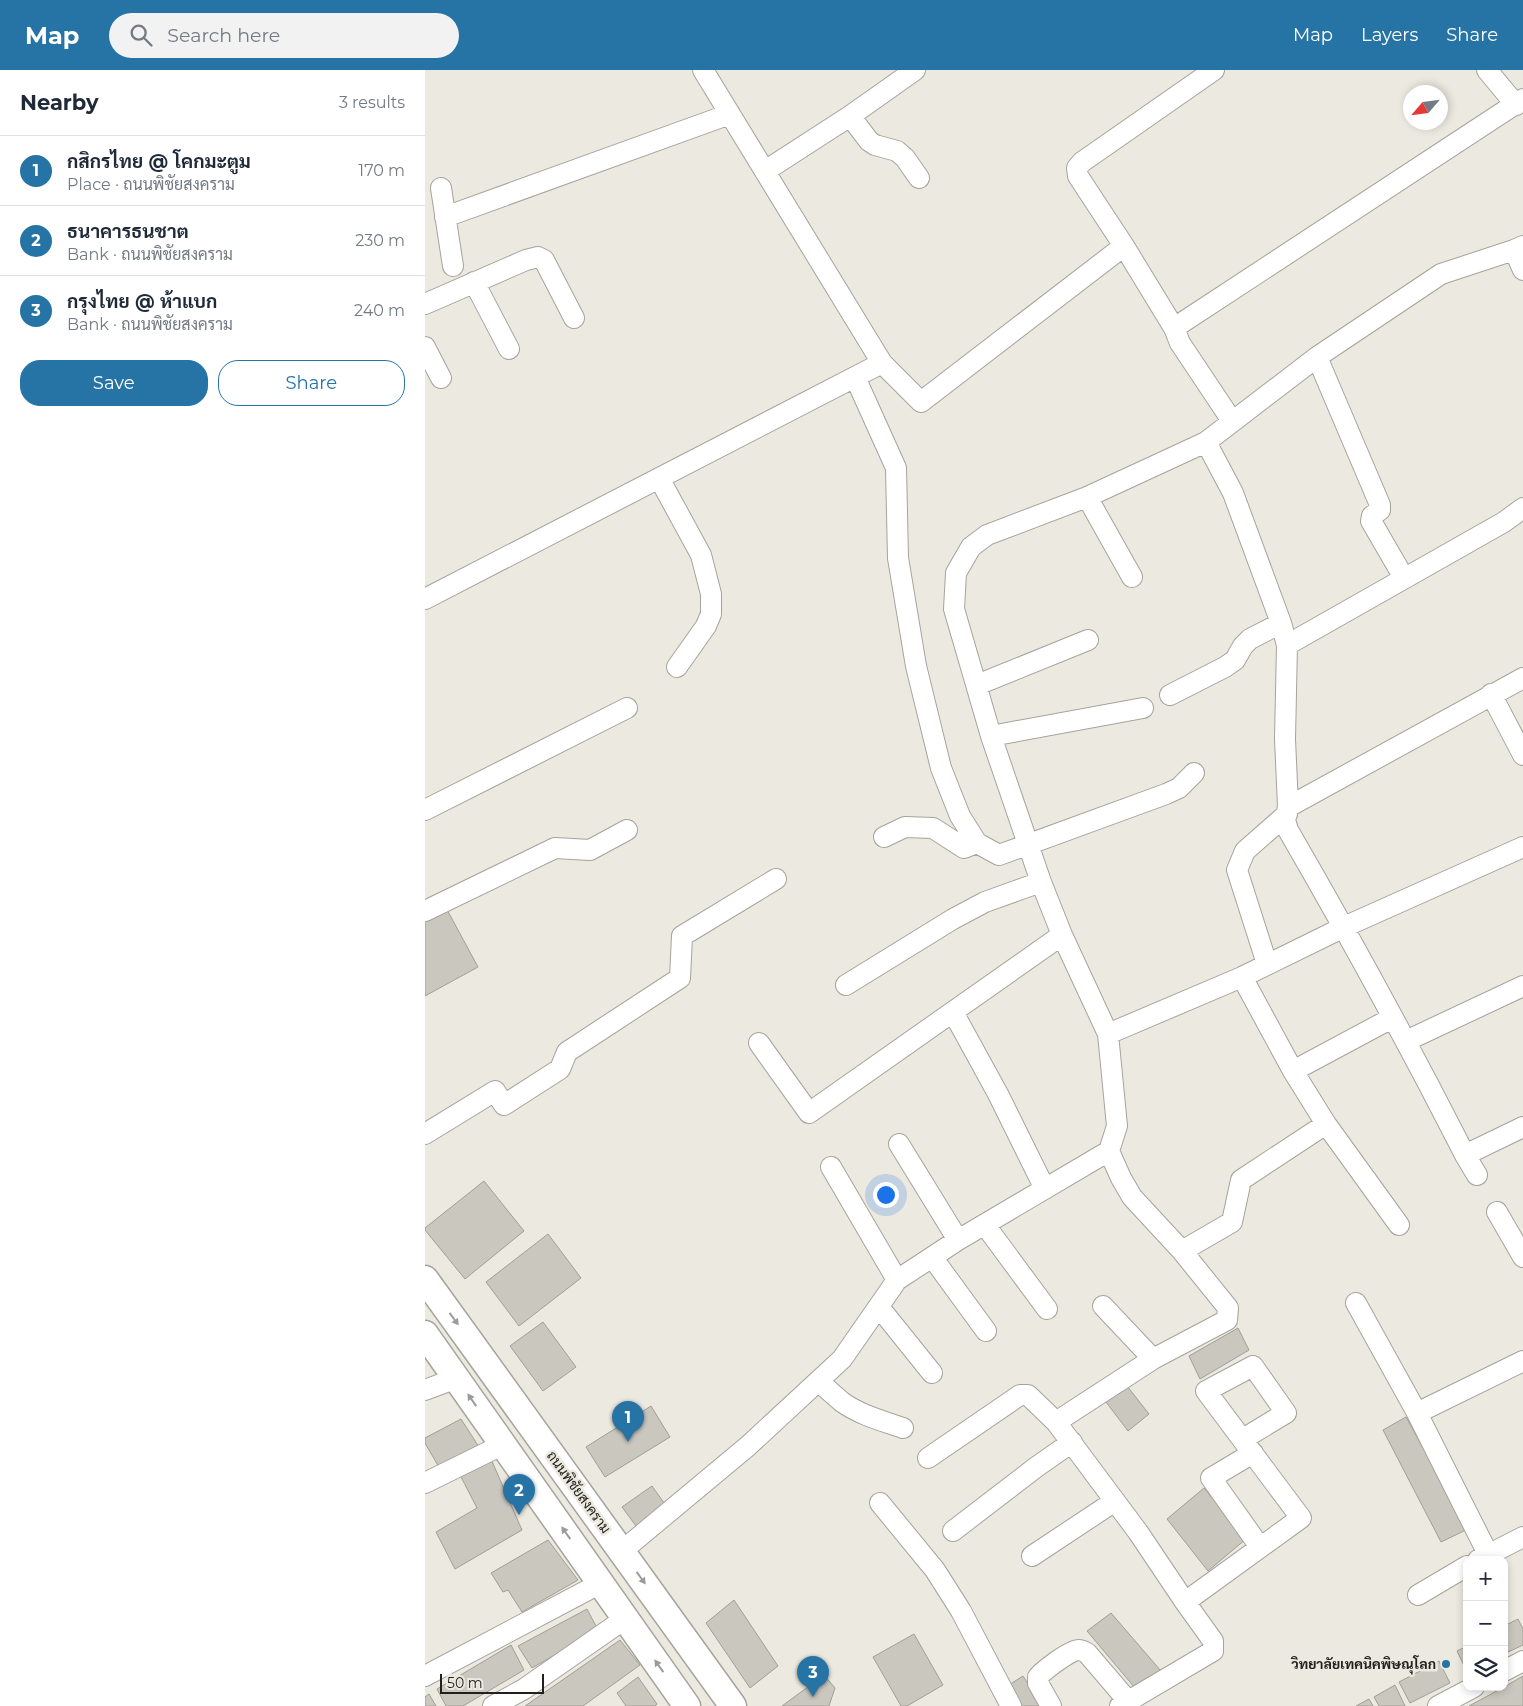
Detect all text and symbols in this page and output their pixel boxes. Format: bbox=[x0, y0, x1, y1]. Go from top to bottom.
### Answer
search box bbox=[109, 13, 459, 58]
text: Map bbox=[25, 21, 79, 50]
icon: search bbox=[127, 21, 155, 49]
text: Search here bbox=[167, 24, 280, 47]
text: Map bbox=[1293, 24, 1333, 46]
text: Layers bbox=[1361, 24, 1418, 46]
text: Share bbox=[1446, 24, 1498, 46]
north arrow bbox=[1403, 85, 1448, 130]
text: Nearby bbox=[20, 90, 99, 115]
text: 3 results bbox=[339, 93, 405, 112]
text: กสิกรไทย @ โคกมะตูม bbox=[67, 150, 251, 173]
text: 1 bbox=[33, 161, 39, 180]
text: 170 m bbox=[358, 161, 405, 180]
text: Place · ถนนพิชัยสงคราม bbox=[67, 175, 235, 194]
text: ธนาคารธนชาต bbox=[67, 220, 189, 243]
text: 2 bbox=[31, 231, 41, 250]
text: 230 m bbox=[355, 231, 405, 250]
text: Bank · ถนนพิชัยสงคราม bbox=[67, 245, 233, 264]
text: กรุงไทย @ ห้าแบก bbox=[67, 290, 217, 313]
text: 3 bbox=[31, 301, 41, 320]
text: 240 m bbox=[354, 301, 405, 320]
text: Bank · ถนนพิชัยสงคราม bbox=[67, 315, 233, 334]
button: Save bbox=[20, 360, 208, 406]
button: Share bbox=[218, 360, 405, 406]
your location bbox=[873, 1182, 899, 1208]
one-way arrow bbox=[448, 1312, 458, 1325]
one-way arrow bbox=[467, 1393, 477, 1407]
pin: 1 bbox=[612, 1401, 644, 1442]
street label: ถนนพิชัยสงคราม bbox=[543, 1447, 615, 1537]
pin: 2 bbox=[503, 1474, 535, 1515]
one-way arrow bbox=[561, 1526, 571, 1540]
map controls bbox=[1463, 1556, 1508, 1691]
button: + bbox=[1463, 1556, 1508, 1601]
one-way arrow bbox=[636, 1571, 646, 1585]
button: − bbox=[1463, 1601, 1508, 1646]
button: layers bbox=[1463, 1646, 1508, 1691]
place label: วิทยาลัยเทคนิคพิษณุโลก bbox=[1291, 1655, 1436, 1675]
pin: 3 bbox=[797, 1656, 829, 1697]
marker: วิทยาลัยเทคนิคพิษณุโลก bbox=[1440, 1658, 1452, 1670]
one-way arrow bbox=[654, 1659, 664, 1673]
scale bar bbox=[440, 1671, 544, 1694]
text: 50 m bbox=[447, 1674, 483, 1692]

